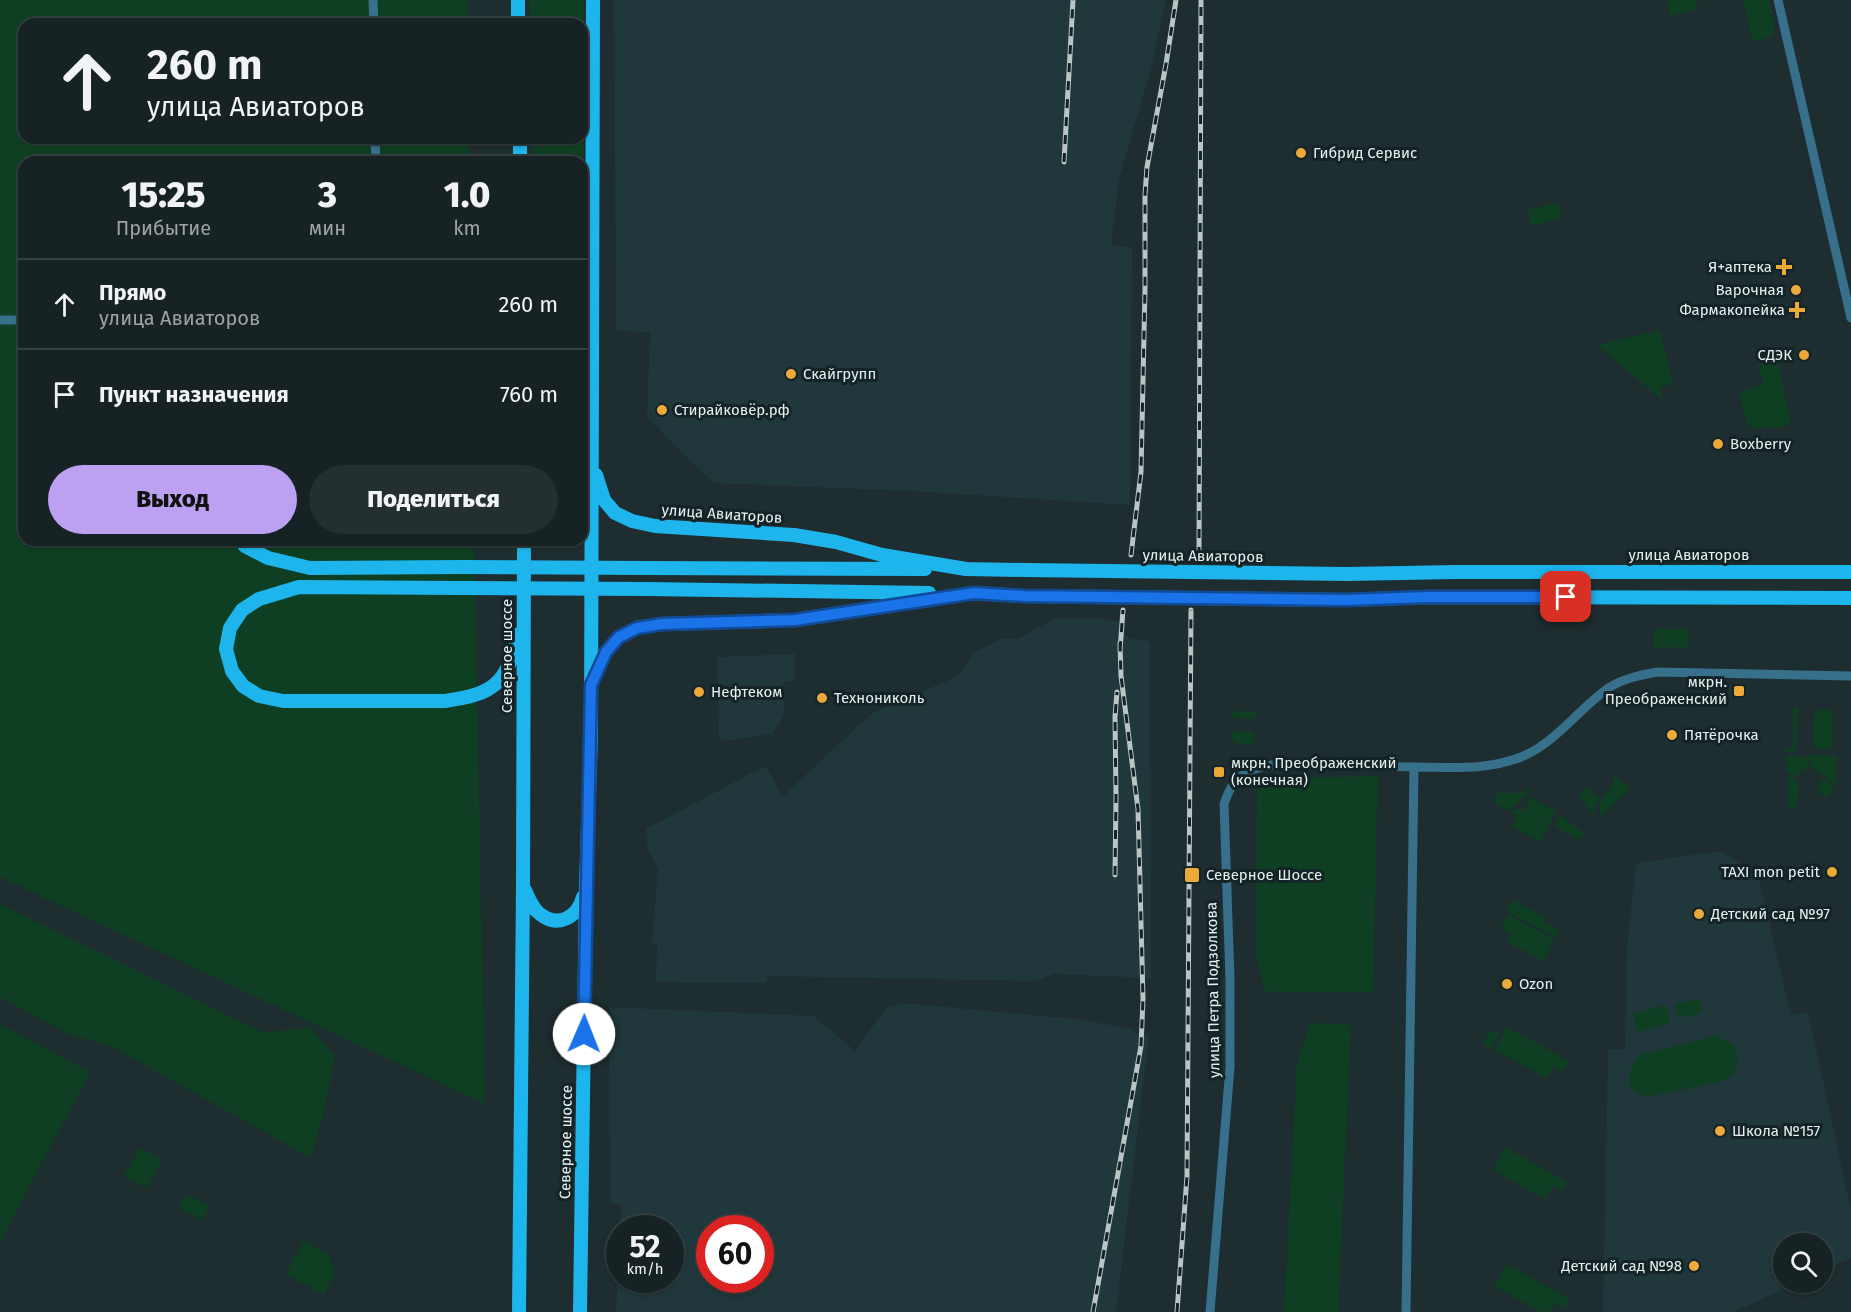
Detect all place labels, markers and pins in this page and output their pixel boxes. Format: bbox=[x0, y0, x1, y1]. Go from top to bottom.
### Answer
place label: Гибрид Сервис bbox=[1313, 144, 1417, 162]
marker: Гибрид Сервис bbox=[1294, 146, 1308, 160]
place label: Я+аптека bbox=[1708, 258, 1772, 276]
marker: Я+аптека bbox=[1777, 260, 1791, 274]
place label: Варочная bbox=[1715, 281, 1784, 299]
marker: Варочная bbox=[1789, 283, 1803, 297]
place label: Фармакопейка bbox=[1679, 301, 1785, 319]
marker: Фармакопейка bbox=[1790, 303, 1804, 317]
place label: СДЭК bbox=[1758, 346, 1792, 364]
marker: СДЭК bbox=[1797, 348, 1811, 362]
place label: Скайгрупп bbox=[803, 365, 876, 383]
marker: Скайгрупп bbox=[784, 367, 798, 381]
place label: Стирайковёр.рф bbox=[674, 401, 790, 419]
marker: Стирайковёр.рф bbox=[655, 403, 669, 417]
place label: Boxberry bbox=[1730, 435, 1792, 453]
marker: Boxberry bbox=[1711, 437, 1725, 451]
pin bbox=[1540, 571, 1591, 622]
place label: мкрн. Преображенский bbox=[1605, 673, 1727, 708]
place label: Нефтеком bbox=[711, 683, 782, 701]
marker: мкрн. Преображенский bbox=[1732, 684, 1746, 698]
marker: Нефтеком bbox=[692, 685, 706, 699]
place label: Технониколь bbox=[834, 689, 925, 707]
marker: Технониколь bbox=[815, 691, 829, 705]
place label: Пятёрочка bbox=[1684, 726, 1759, 744]
marker: Пятёрочка bbox=[1665, 728, 1679, 742]
place label: мкрн. Преображенский (конечная) bbox=[1231, 754, 1396, 789]
marker: мкрн. Преображенский (конечная) bbox=[1212, 765, 1226, 779]
place label: TAXI mon petit bbox=[1721, 863, 1821, 881]
marker: TAXI mon petit bbox=[1825, 865, 1839, 879]
marker: Северное Шоссе bbox=[1183, 866, 1201, 884]
place label: Северное Шоссе bbox=[1206, 866, 1322, 884]
place label: Детский сад №97 bbox=[1710, 905, 1830, 923]
marker: Детский сад №97 bbox=[1692, 907, 1706, 921]
place label: Ozon bbox=[1519, 975, 1553, 993]
marker: Ozon bbox=[1500, 977, 1514, 991]
place label: Школа №157 bbox=[1732, 1122, 1820, 1140]
marker: Школа №157 bbox=[1713, 1124, 1727, 1138]
place label: Детский сад №98 bbox=[1560, 1257, 1682, 1275]
marker: Детский сад №98 bbox=[1687, 1259, 1701, 1273]

